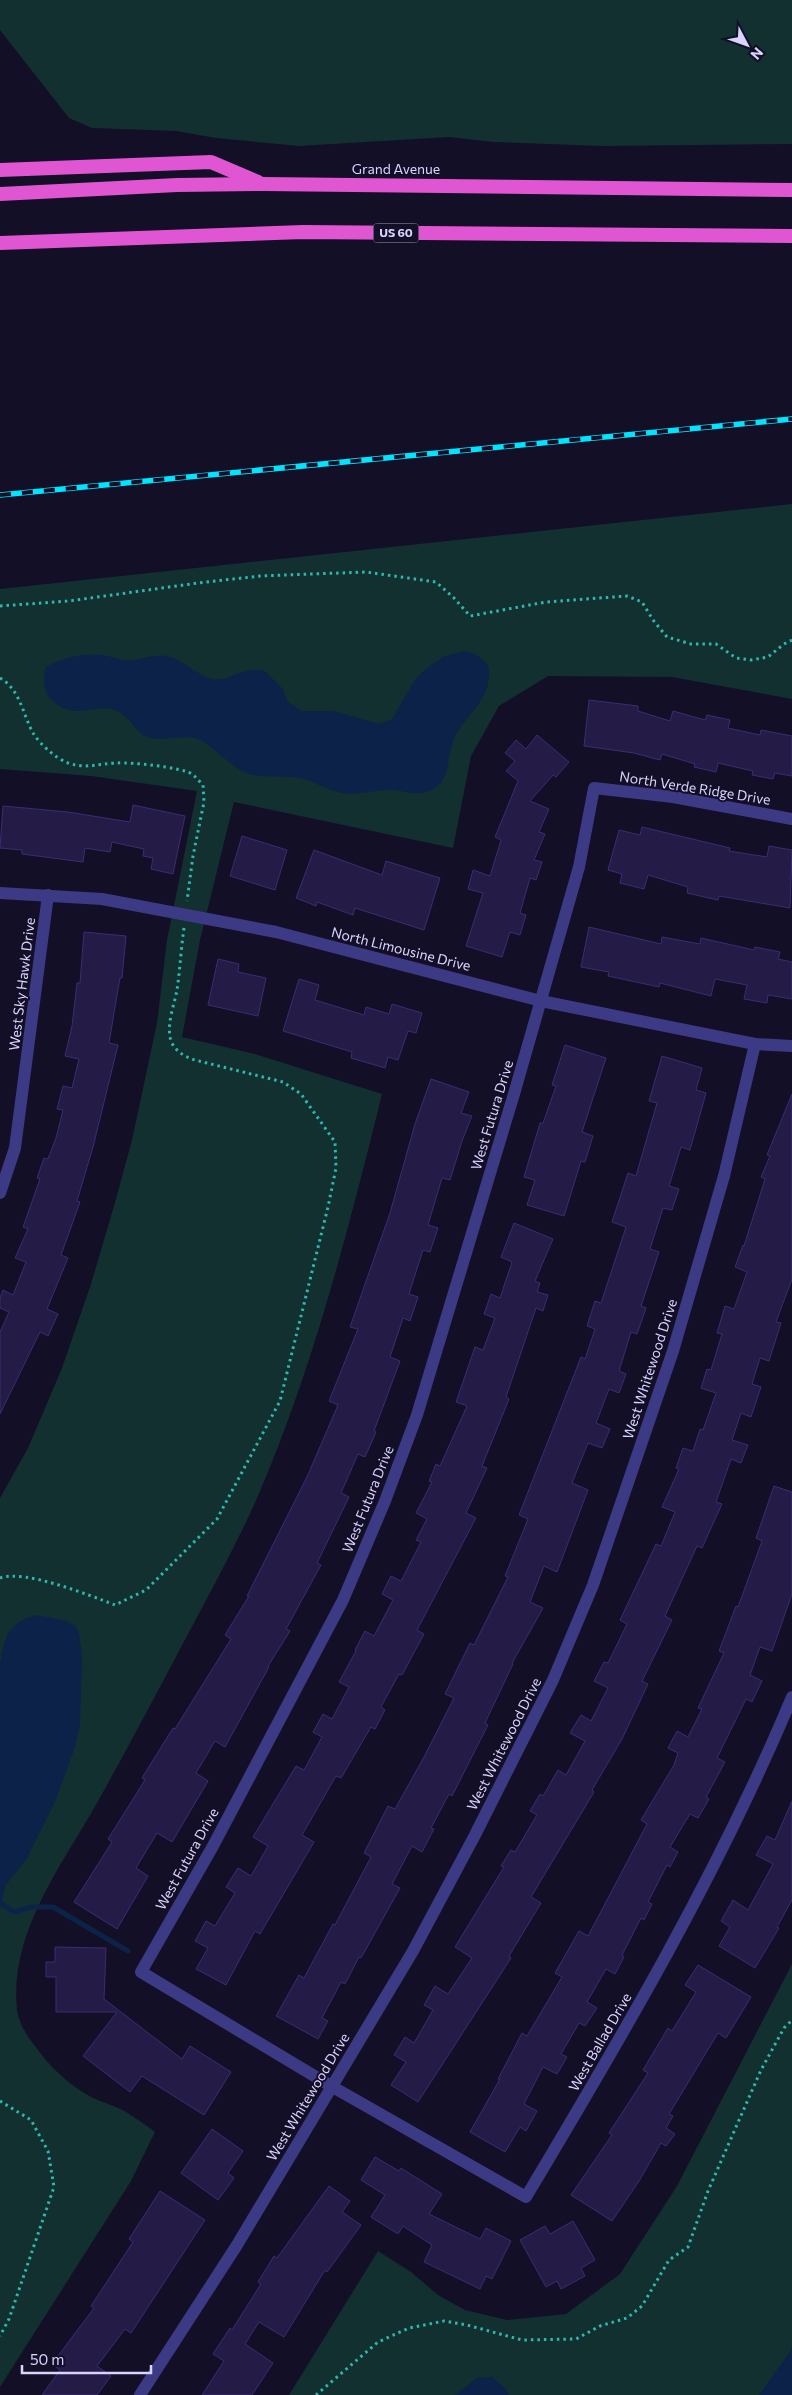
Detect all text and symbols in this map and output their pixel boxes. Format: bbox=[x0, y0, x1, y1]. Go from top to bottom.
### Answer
north arrow bbox=[722, 20, 772, 70]
text: N bbox=[747, 44, 767, 63]
street label: Grand Avenue bbox=[352, 160, 440, 177]
road number: US 60 bbox=[374, 224, 418, 242]
street label: North Verde Ridge Drive bbox=[618, 767, 772, 808]
street label: West Sky Hawk Drive bbox=[5, 916, 38, 1052]
street label: North Limousine Drive bbox=[330, 923, 472, 974]
street label: West Futura Drive bbox=[467, 1058, 516, 1172]
street label: West Whitewood Drive bbox=[619, 1297, 680, 1441]
street label: West Futura Drive bbox=[338, 1443, 397, 1555]
street label: West Whitewood Drive bbox=[463, 1675, 544, 1813]
street label: West Futura Drive bbox=[152, 1805, 222, 1913]
street label: West Ballad Drive bbox=[564, 1990, 635, 2094]
street label: West Whitewood Drive bbox=[263, 2030, 353, 2164]
scale bar bbox=[22, 2342, 151, 2374]
text: 50 m bbox=[30, 2350, 64, 2368]

